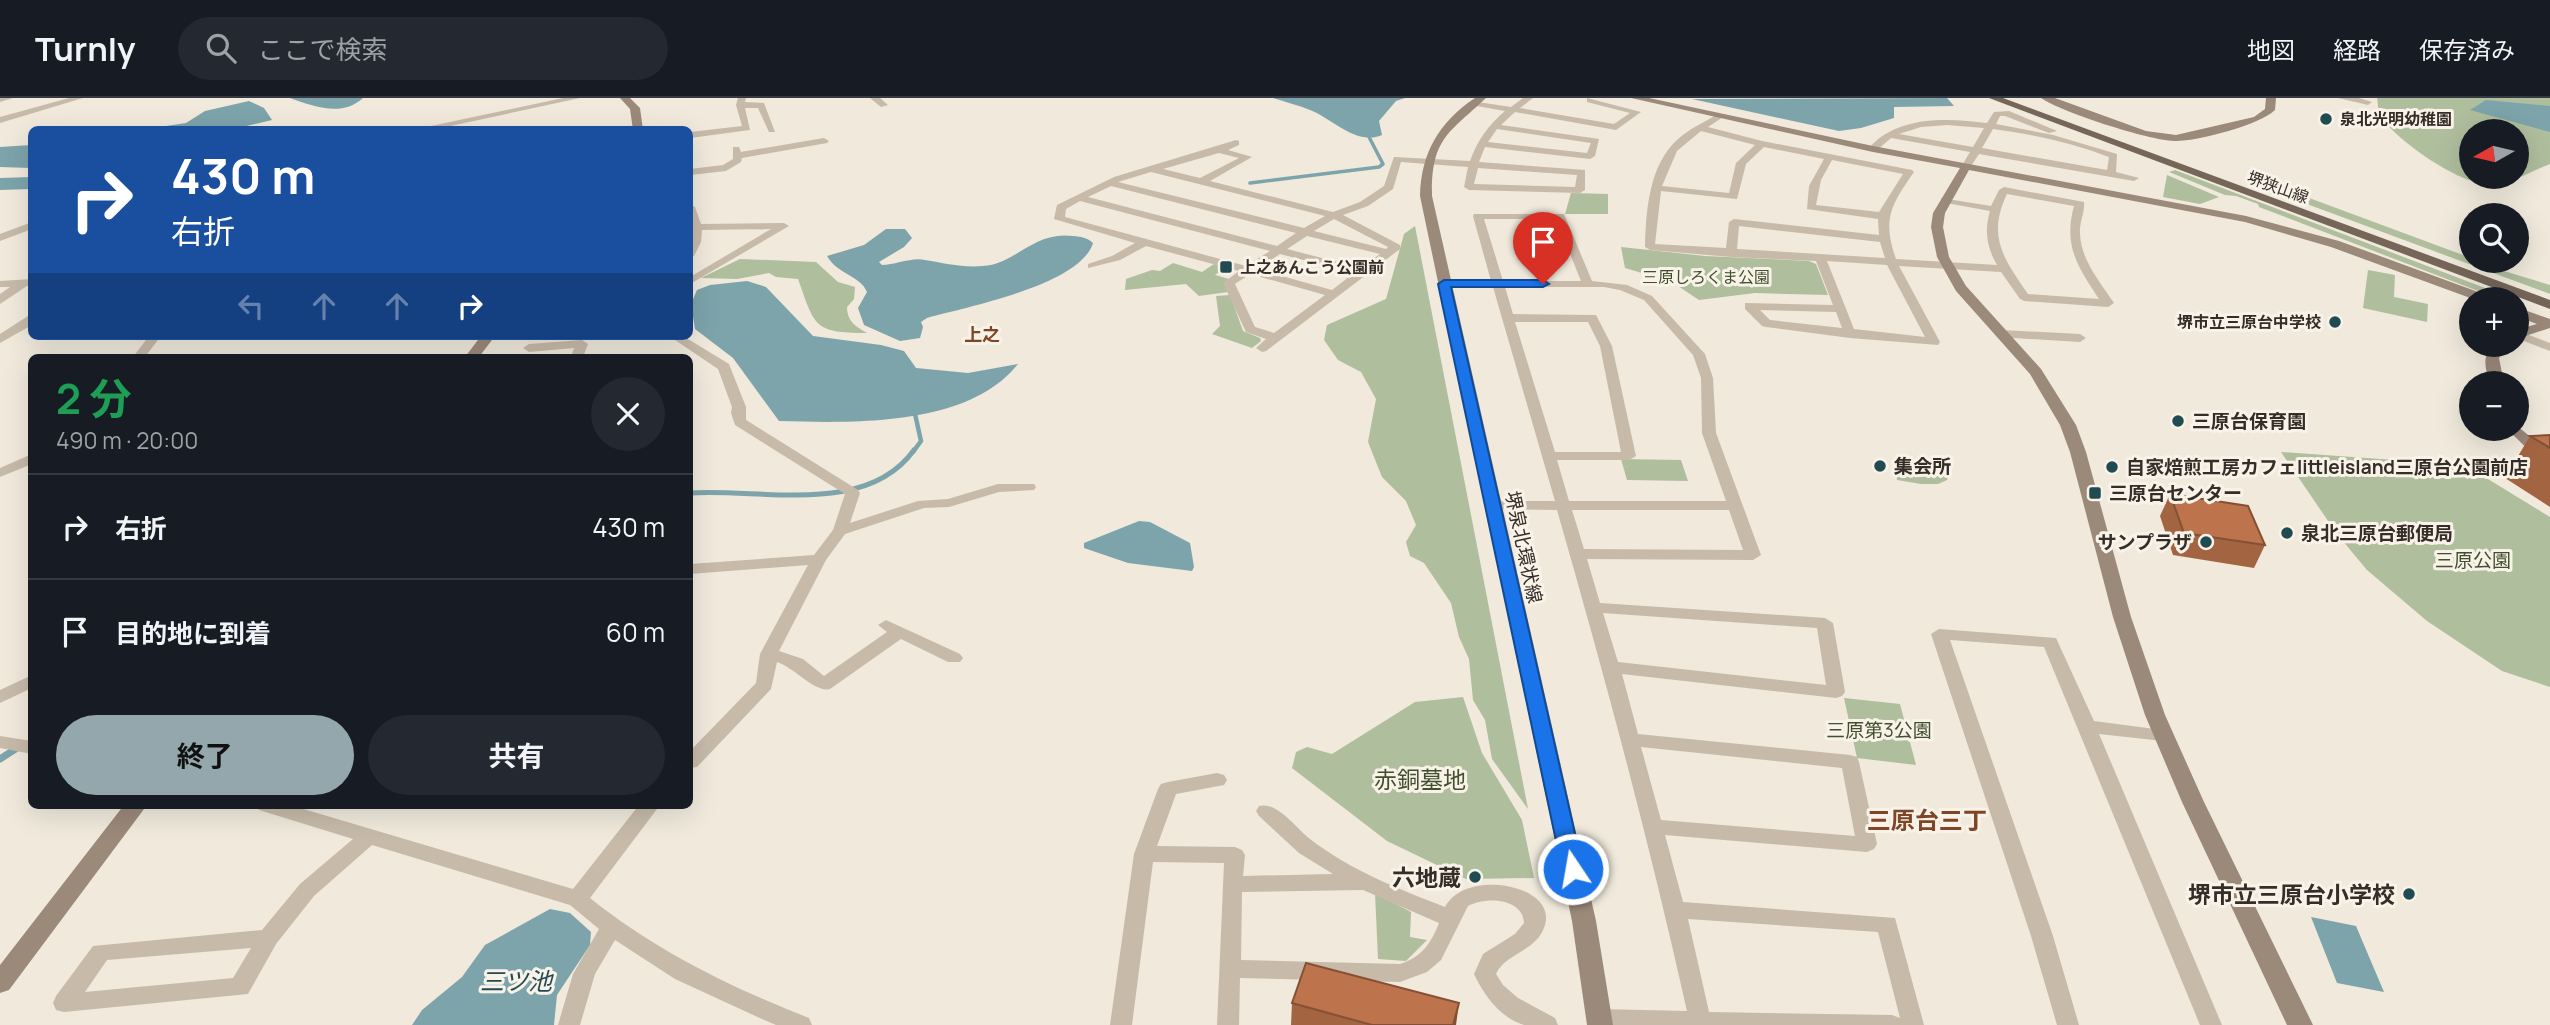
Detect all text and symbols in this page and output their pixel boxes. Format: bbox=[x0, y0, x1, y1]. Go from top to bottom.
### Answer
search box bbox=[178, 17, 668, 80]
text: Turnly bbox=[35, 26, 136, 71]
icon: search bbox=[202, 29, 240, 67]
text: ここで検索 bbox=[258, 31, 388, 67]
text: 地図 bbox=[2247, 33, 2295, 66]
text: 経路 bbox=[2333, 33, 2381, 66]
text: 保存済み bbox=[2419, 33, 2515, 66]
place label: 泉北光明幼稚園 bbox=[2340, 108, 2452, 130]
marker: 泉北光明幼稚園 bbox=[2318, 111, 2334, 127]
north arrow bbox=[2459, 119, 2529, 189]
map controls bbox=[2459, 119, 2529, 441]
text: 430 m bbox=[171, 142, 315, 209]
icon: right bbox=[56, 154, 147, 245]
street label: 堺狭山線 bbox=[2244, 166, 2312, 208]
button: search bbox=[2459, 203, 2529, 273]
text: 右折 bbox=[171, 209, 235, 253]
pin bbox=[1513, 212, 1573, 284]
icon: arrive bbox=[1524, 223, 1562, 261]
place label: 上之あんこう公園前 bbox=[1240, 256, 1384, 278]
marker: 上之あんこう公園前 bbox=[1218, 259, 1234, 275]
park label: 三原しろくま公園 bbox=[1642, 266, 1770, 288]
icon: left bbox=[232, 287, 270, 325]
icon: ahead bbox=[305, 287, 343, 325]
icon: ahead bbox=[378, 287, 416, 325]
icon: right bbox=[451, 287, 489, 325]
button: + bbox=[2459, 287, 2529, 357]
place label: 堺市立三原台中学校 bbox=[2177, 311, 2321, 333]
marker: 堺市立三原台中学校 bbox=[2327, 314, 2343, 330]
district label: 上之 bbox=[964, 322, 1000, 346]
text: 2 分 bbox=[56, 369, 131, 427]
button: − bbox=[2459, 371, 2529, 441]
button: close bbox=[591, 377, 665, 451]
place label: 三原台保育園 bbox=[2192, 408, 2306, 434]
marker: 三原台保育園 bbox=[2170, 413, 2186, 429]
text: 490 m · 20:00 bbox=[56, 424, 198, 456]
place label: 集会所 bbox=[1894, 453, 1951, 479]
place label: 自家焙煎工房カフェlittleisland三原台公園前店 bbox=[2126, 454, 2528, 480]
marker: 集会所 bbox=[1872, 458, 1888, 474]
marker: 自家焙煎工房カフェlittleisland三原台公園前店 bbox=[2104, 459, 2120, 475]
place label: 三原台センター bbox=[2109, 480, 2242, 506]
marker: 三原台センター bbox=[2087, 485, 2103, 501]
street label: 堺泉北環状線 bbox=[1499, 489, 1549, 605]
icon: right bbox=[56, 508, 94, 546]
text: 430 m bbox=[592, 509, 665, 545]
text: 右折 bbox=[115, 510, 167, 546]
place label: 泉北三原台郵便局 bbox=[2301, 520, 2453, 546]
marker: 泉北三原台郵便局 bbox=[2279, 525, 2295, 541]
place label: サンプラザ bbox=[2098, 529, 2192, 555]
marker: サンプラザ bbox=[2198, 534, 2214, 550]
park label: 三原公園 bbox=[2435, 547, 2511, 573]
icon: arrive bbox=[56, 613, 94, 651]
text: 60 m bbox=[606, 614, 665, 650]
text: 目的地に到着 bbox=[115, 615, 271, 651]
button: 終了 bbox=[56, 715, 354, 795]
button: 共有 bbox=[368, 715, 665, 795]
park label: 三原第3公園 bbox=[1826, 717, 1932, 743]
park label: 赤銅墓地 bbox=[1374, 763, 1466, 795]
district label: 三原台三丁 bbox=[1867, 803, 1987, 836]
position arrow bbox=[1536, 832, 1610, 906]
place label: 六地蔵 bbox=[1392, 861, 1461, 893]
marker: 六地蔵 bbox=[1467, 869, 1483, 885]
place label: 堺市立三原台小学校 bbox=[2188, 878, 2395, 910]
marker: 堺市立三原台小学校 bbox=[2401, 886, 2417, 902]
water label: 三ツ池 bbox=[480, 964, 554, 997]

